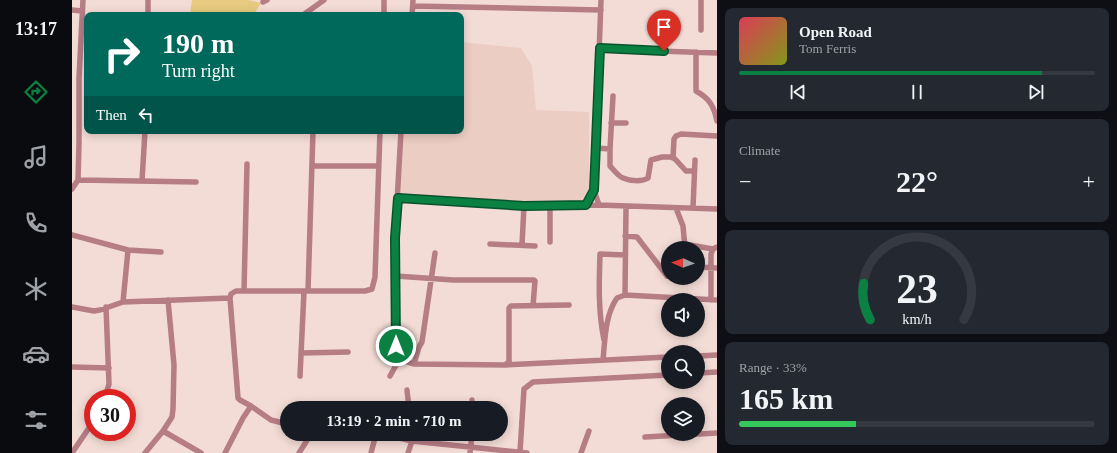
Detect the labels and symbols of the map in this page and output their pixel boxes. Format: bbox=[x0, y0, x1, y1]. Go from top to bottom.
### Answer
pin bbox=[647, 10, 681, 51]
north arrow bbox=[661, 241, 705, 285]
position arrow bbox=[375, 325, 417, 367]
speed limit sign: 30 bbox=[84, 389, 136, 441]

